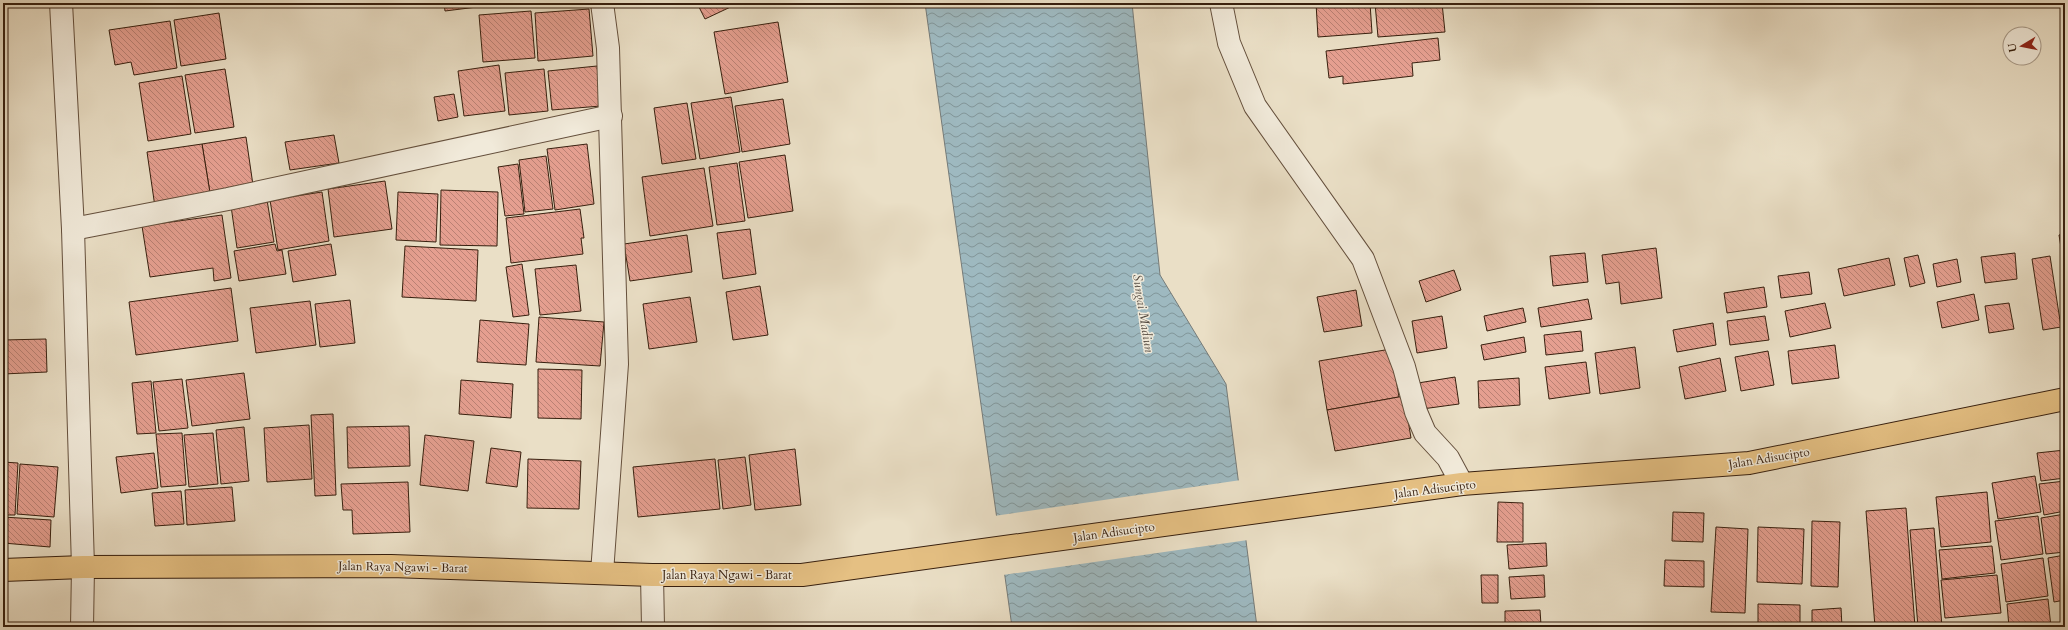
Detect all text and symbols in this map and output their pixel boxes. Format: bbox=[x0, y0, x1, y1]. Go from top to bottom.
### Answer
north arrow bbox=[2002, 26, 2042, 66]
text: U bbox=[2004, 42, 2021, 53]
water label: Sungai Madiun bbox=[1128, 273, 1158, 354]
street label: Jalan Adisucipto bbox=[1725, 444, 1811, 473]
street label: Jalan Adisucipto bbox=[1391, 476, 1477, 502]
street label: Jalan Adisucipto bbox=[1070, 518, 1156, 546]
street label: Jalan Raya Ngawi - Barat bbox=[336, 558, 468, 576]
street label: Jalan Raya Ngawi - Barat bbox=[660, 567, 792, 583]

